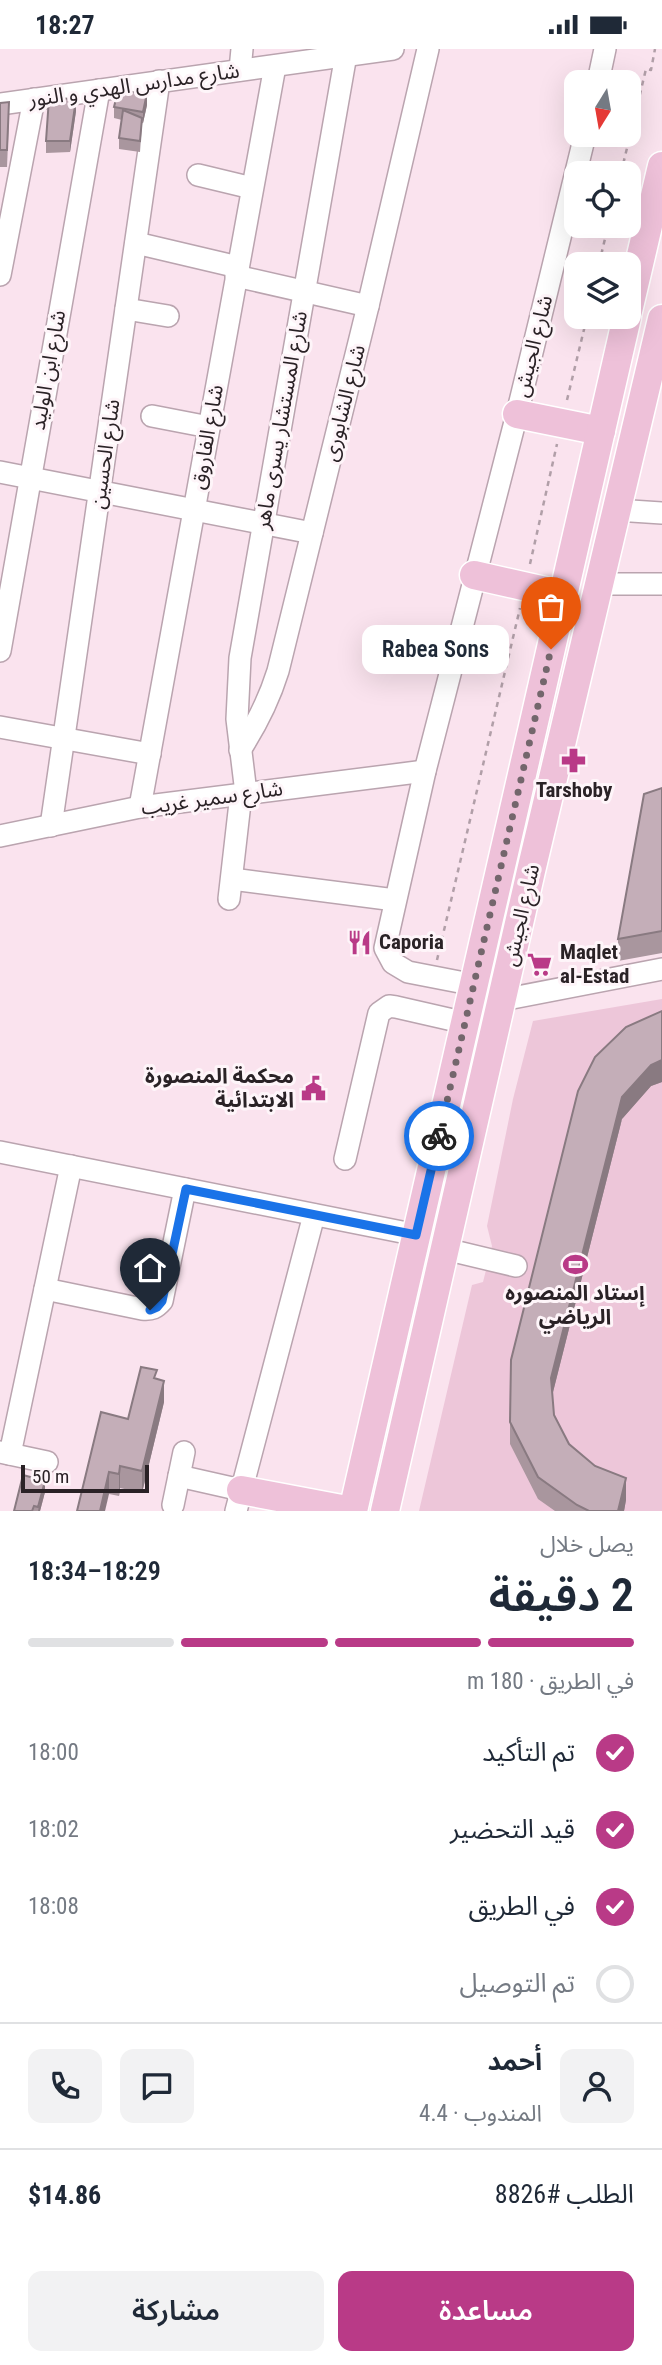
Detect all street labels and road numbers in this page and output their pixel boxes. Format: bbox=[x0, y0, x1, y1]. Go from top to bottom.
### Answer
street label: شارع مدارس الهدي و النور bbox=[26, 58, 242, 116]
street label: شارع الجيش bbox=[509, 293, 560, 400]
street label: شارع ابن الوليد bbox=[26, 308, 73, 432]
street label: شارع المستشار يسرى ماهر bbox=[250, 309, 315, 533]
street label: شارع الشابورى bbox=[318, 342, 373, 465]
street label: شارع الفاروق bbox=[186, 383, 231, 492]
street label: شارع الحسين bbox=[85, 398, 128, 511]
street label: شارع سمير غريب bbox=[140, 776, 285, 823]
street label: شارع الجيش bbox=[498, 862, 547, 969]

